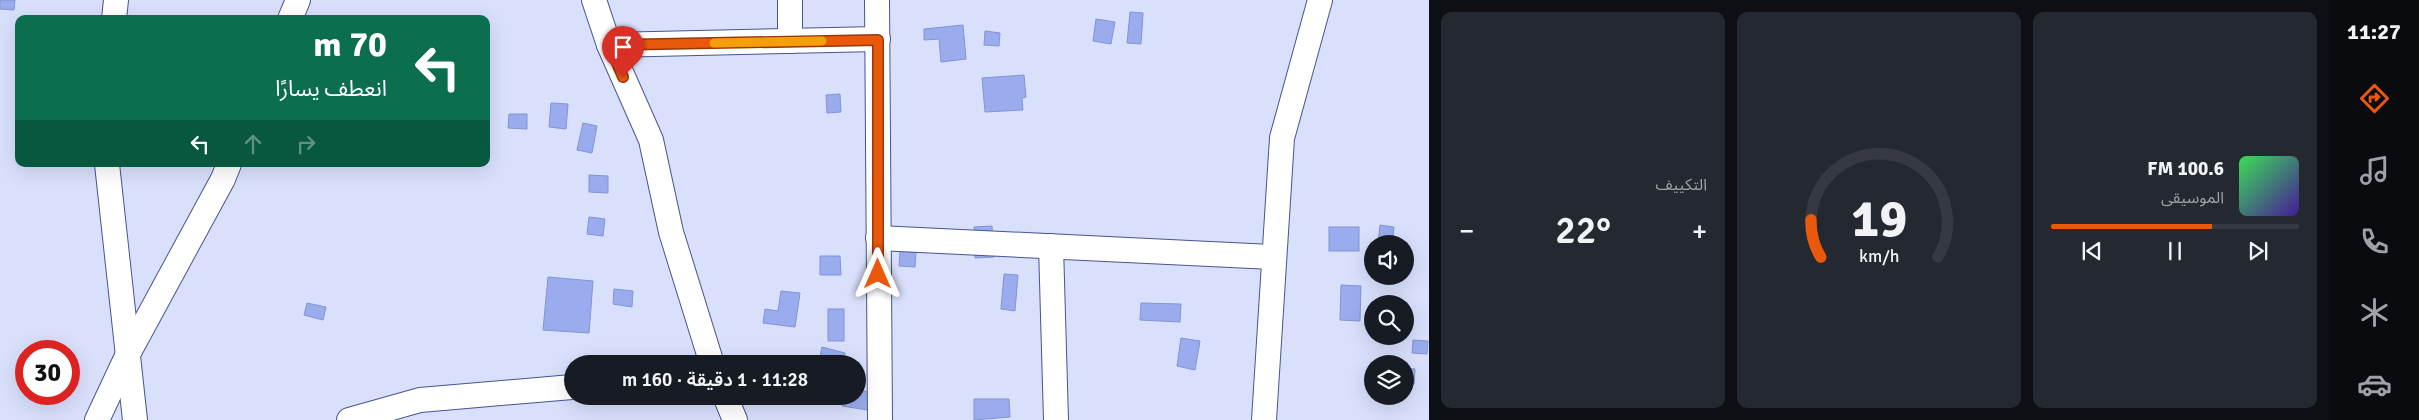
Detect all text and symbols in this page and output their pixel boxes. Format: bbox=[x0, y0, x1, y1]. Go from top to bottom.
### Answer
text: 11:27 bbox=[2347, 18, 2401, 45]
text: 70 m bbox=[313, 23, 387, 66]
pin bbox=[602, 26, 644, 77]
icon: arrive bbox=[609, 33, 637, 61]
icon: left bbox=[405, 35, 470, 100]
text: انعطف يسارًا bbox=[275, 75, 387, 102]
icon: directions bbox=[2357, 81, 2392, 116]
icon: left bbox=[186, 130, 214, 158]
icon: ahead bbox=[239, 130, 267, 158]
icon: right bbox=[292, 130, 320, 158]
icon: music bbox=[2357, 153, 2392, 188]
text: 100.6 FM bbox=[2147, 157, 2224, 181]
text: التكييف bbox=[1655, 175, 1707, 195]
text: 19 bbox=[1851, 187, 1907, 251]
text: الموسيقى bbox=[2161, 188, 2224, 208]
text: 22° bbox=[1555, 207, 1611, 254]
text: − bbox=[1459, 214, 1474, 248]
text: + bbox=[1692, 214, 1707, 248]
icon: phone bbox=[2357, 224, 2392, 259]
map controls bbox=[1364, 235, 1414, 405]
button: sound bbox=[1364, 235, 1414, 285]
icon: previous bbox=[2078, 237, 2106, 265]
icon: pause bbox=[2161, 237, 2189, 265]
icon: next bbox=[2244, 237, 2272, 265]
text: km/h bbox=[1859, 245, 1899, 267]
position arrow bbox=[851, 247, 903, 299]
button: search bbox=[1364, 295, 1414, 345]
icon: climate bbox=[2357, 295, 2392, 330]
speed limit sign: 30 bbox=[15, 340, 80, 405]
button: layers bbox=[1364, 355, 1414, 405]
icon: car bbox=[2357, 367, 2392, 402]
text: 11:28 · 1 دقيقة · 160 m bbox=[622, 368, 808, 392]

